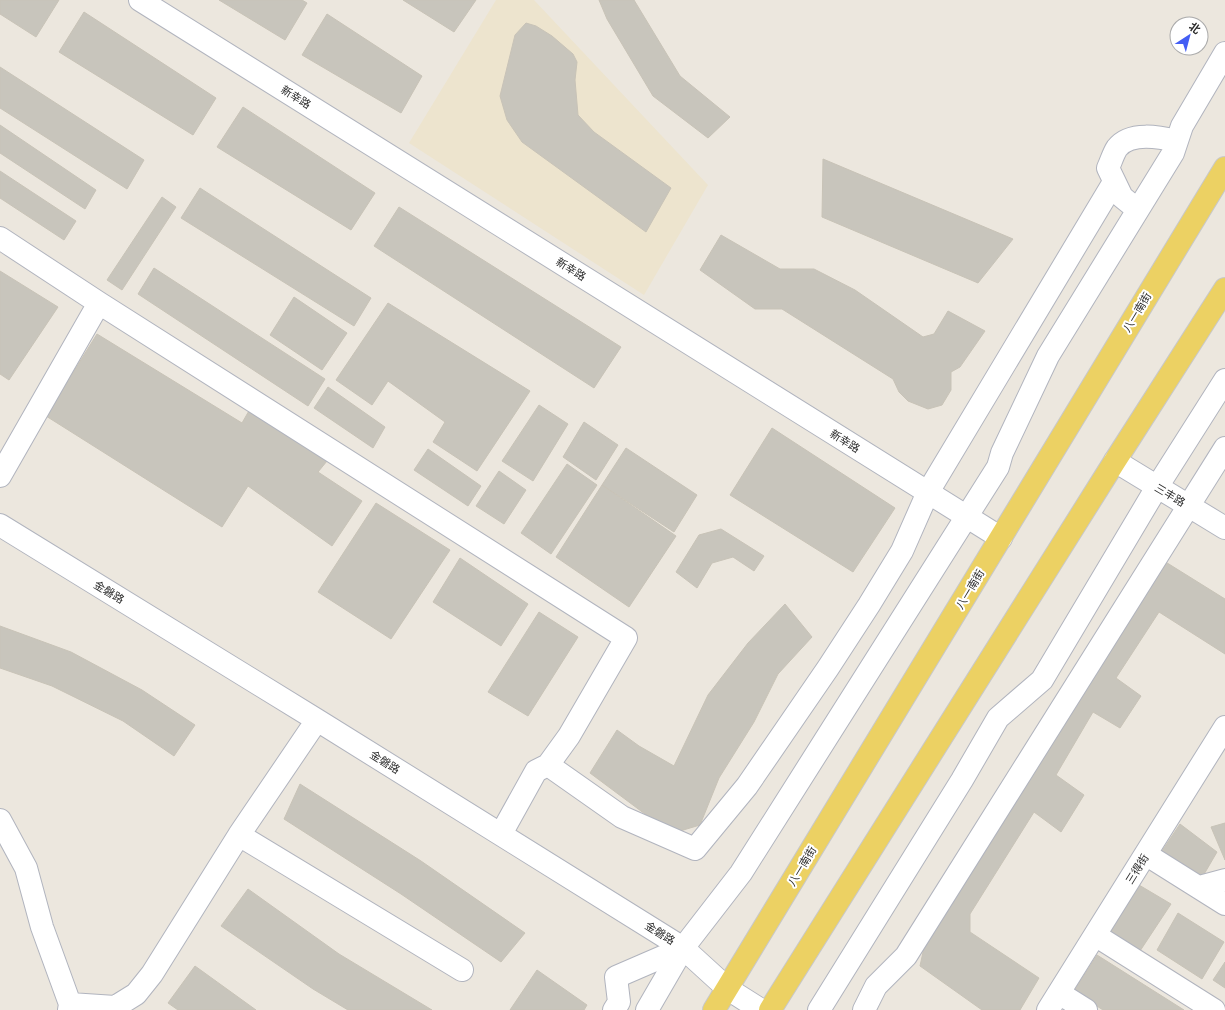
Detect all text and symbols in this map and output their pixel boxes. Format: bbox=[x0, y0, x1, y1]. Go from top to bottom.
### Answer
north arrow bbox=[1169, 16, 1209, 56]
text: 北 bbox=[1186, 19, 1203, 37]
street label: 新幸路 bbox=[278, 82, 314, 112]
street label: 新幸路 bbox=[553, 254, 589, 284]
street label: 八一南街 bbox=[1120, 290, 1154, 334]
street label: 新幸路 bbox=[827, 426, 863, 456]
street label: 三丰路 bbox=[1152, 481, 1188, 509]
street label: 八一南街 bbox=[953, 567, 987, 611]
street label: 金磐路 bbox=[91, 578, 127, 606]
street label: 金磐路 bbox=[367, 747, 403, 777]
street label: 八一南街 bbox=[785, 844, 819, 888]
street label: 三得街 bbox=[1122, 851, 1152, 887]
street label: 金磐路 bbox=[642, 918, 678, 948]

